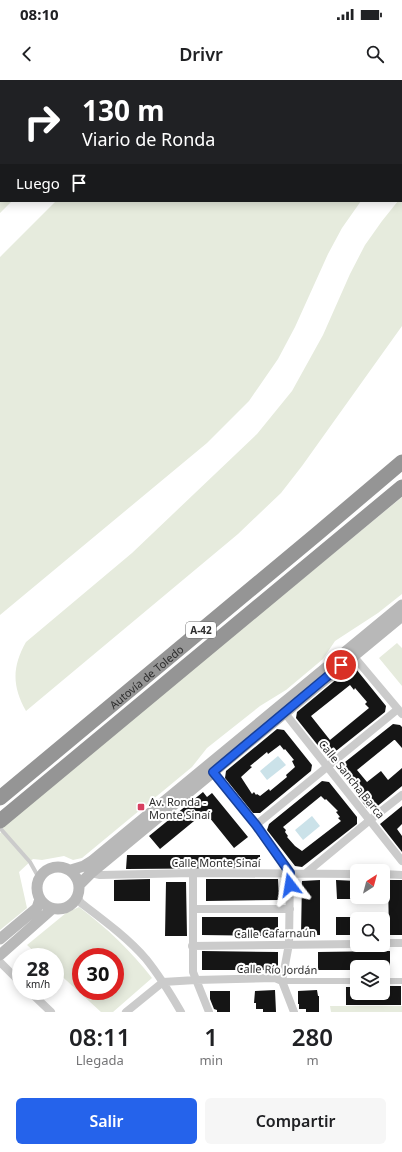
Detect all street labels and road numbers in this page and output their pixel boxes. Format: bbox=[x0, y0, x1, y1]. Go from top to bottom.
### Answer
road number: A-42 bbox=[186, 622, 216, 638]
street label: Autovía de Toledo bbox=[106, 641, 186, 712]
street label: Calle Sancha Barca bbox=[316, 737, 388, 821]
street label: Calle Monte Sinaí bbox=[171, 855, 262, 870]
street label: Calle Cafarnaún bbox=[234, 925, 316, 941]
street label: Calle Río Jordán bbox=[236, 961, 318, 977]

